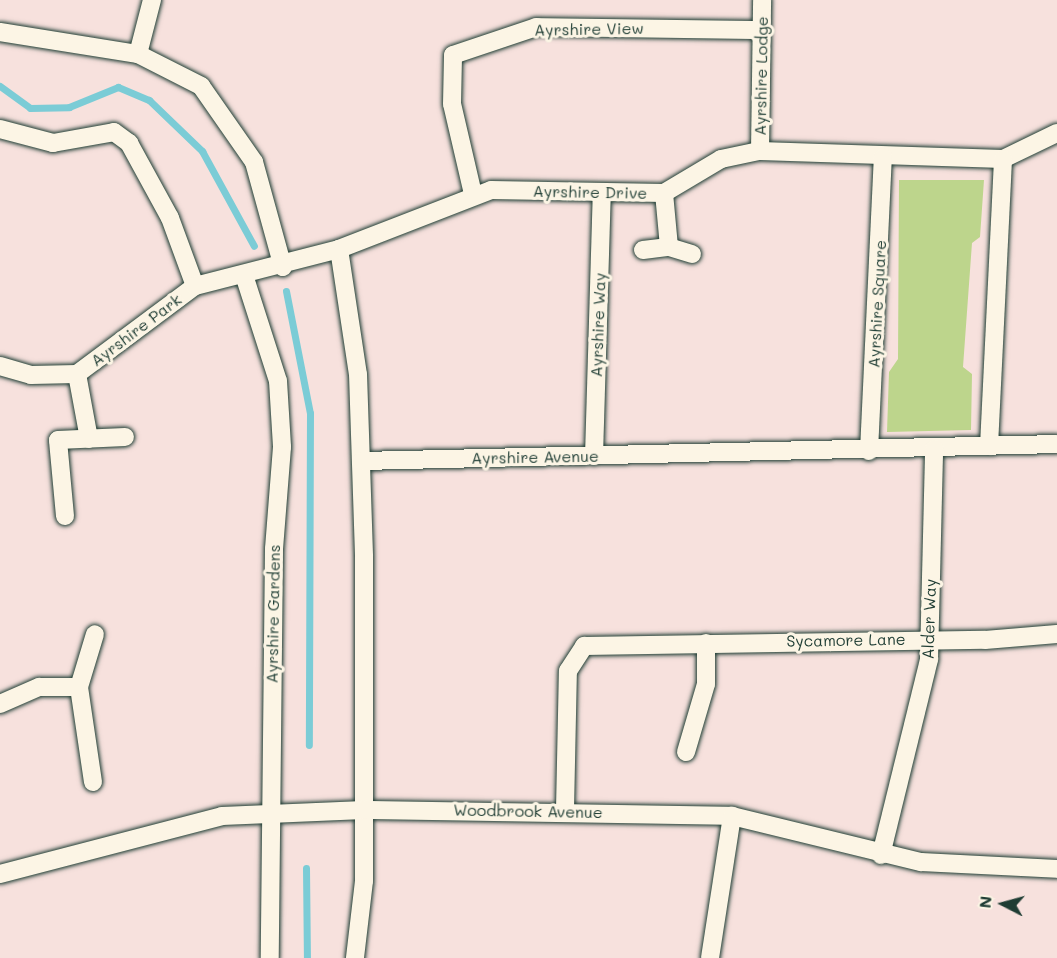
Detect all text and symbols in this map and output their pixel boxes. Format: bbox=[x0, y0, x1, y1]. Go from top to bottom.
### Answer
street label: Ayrshire Lodge bbox=[750, 16, 772, 136]
street label: Ayrshire View bbox=[534, 18, 644, 40]
street label: Ayrshire Drive bbox=[533, 181, 647, 203]
street label: Ayrshire Square bbox=[864, 240, 890, 368]
street label: Ayrshire Way bbox=[587, 272, 609, 378]
street label: Ayrshire Park bbox=[87, 290, 185, 370]
street label: Ayrshire Avenue bbox=[471, 446, 599, 468]
street label: Ayrshire Gardens bbox=[262, 544, 284, 684]
street label: Alder Way bbox=[918, 578, 940, 660]
street label: Sycamore Lane bbox=[786, 629, 906, 651]
street label: Woodbrook Avenue bbox=[453, 800, 603, 822]
north arrow bbox=[973, 874, 1033, 934]
text: N bbox=[974, 895, 996, 909]

